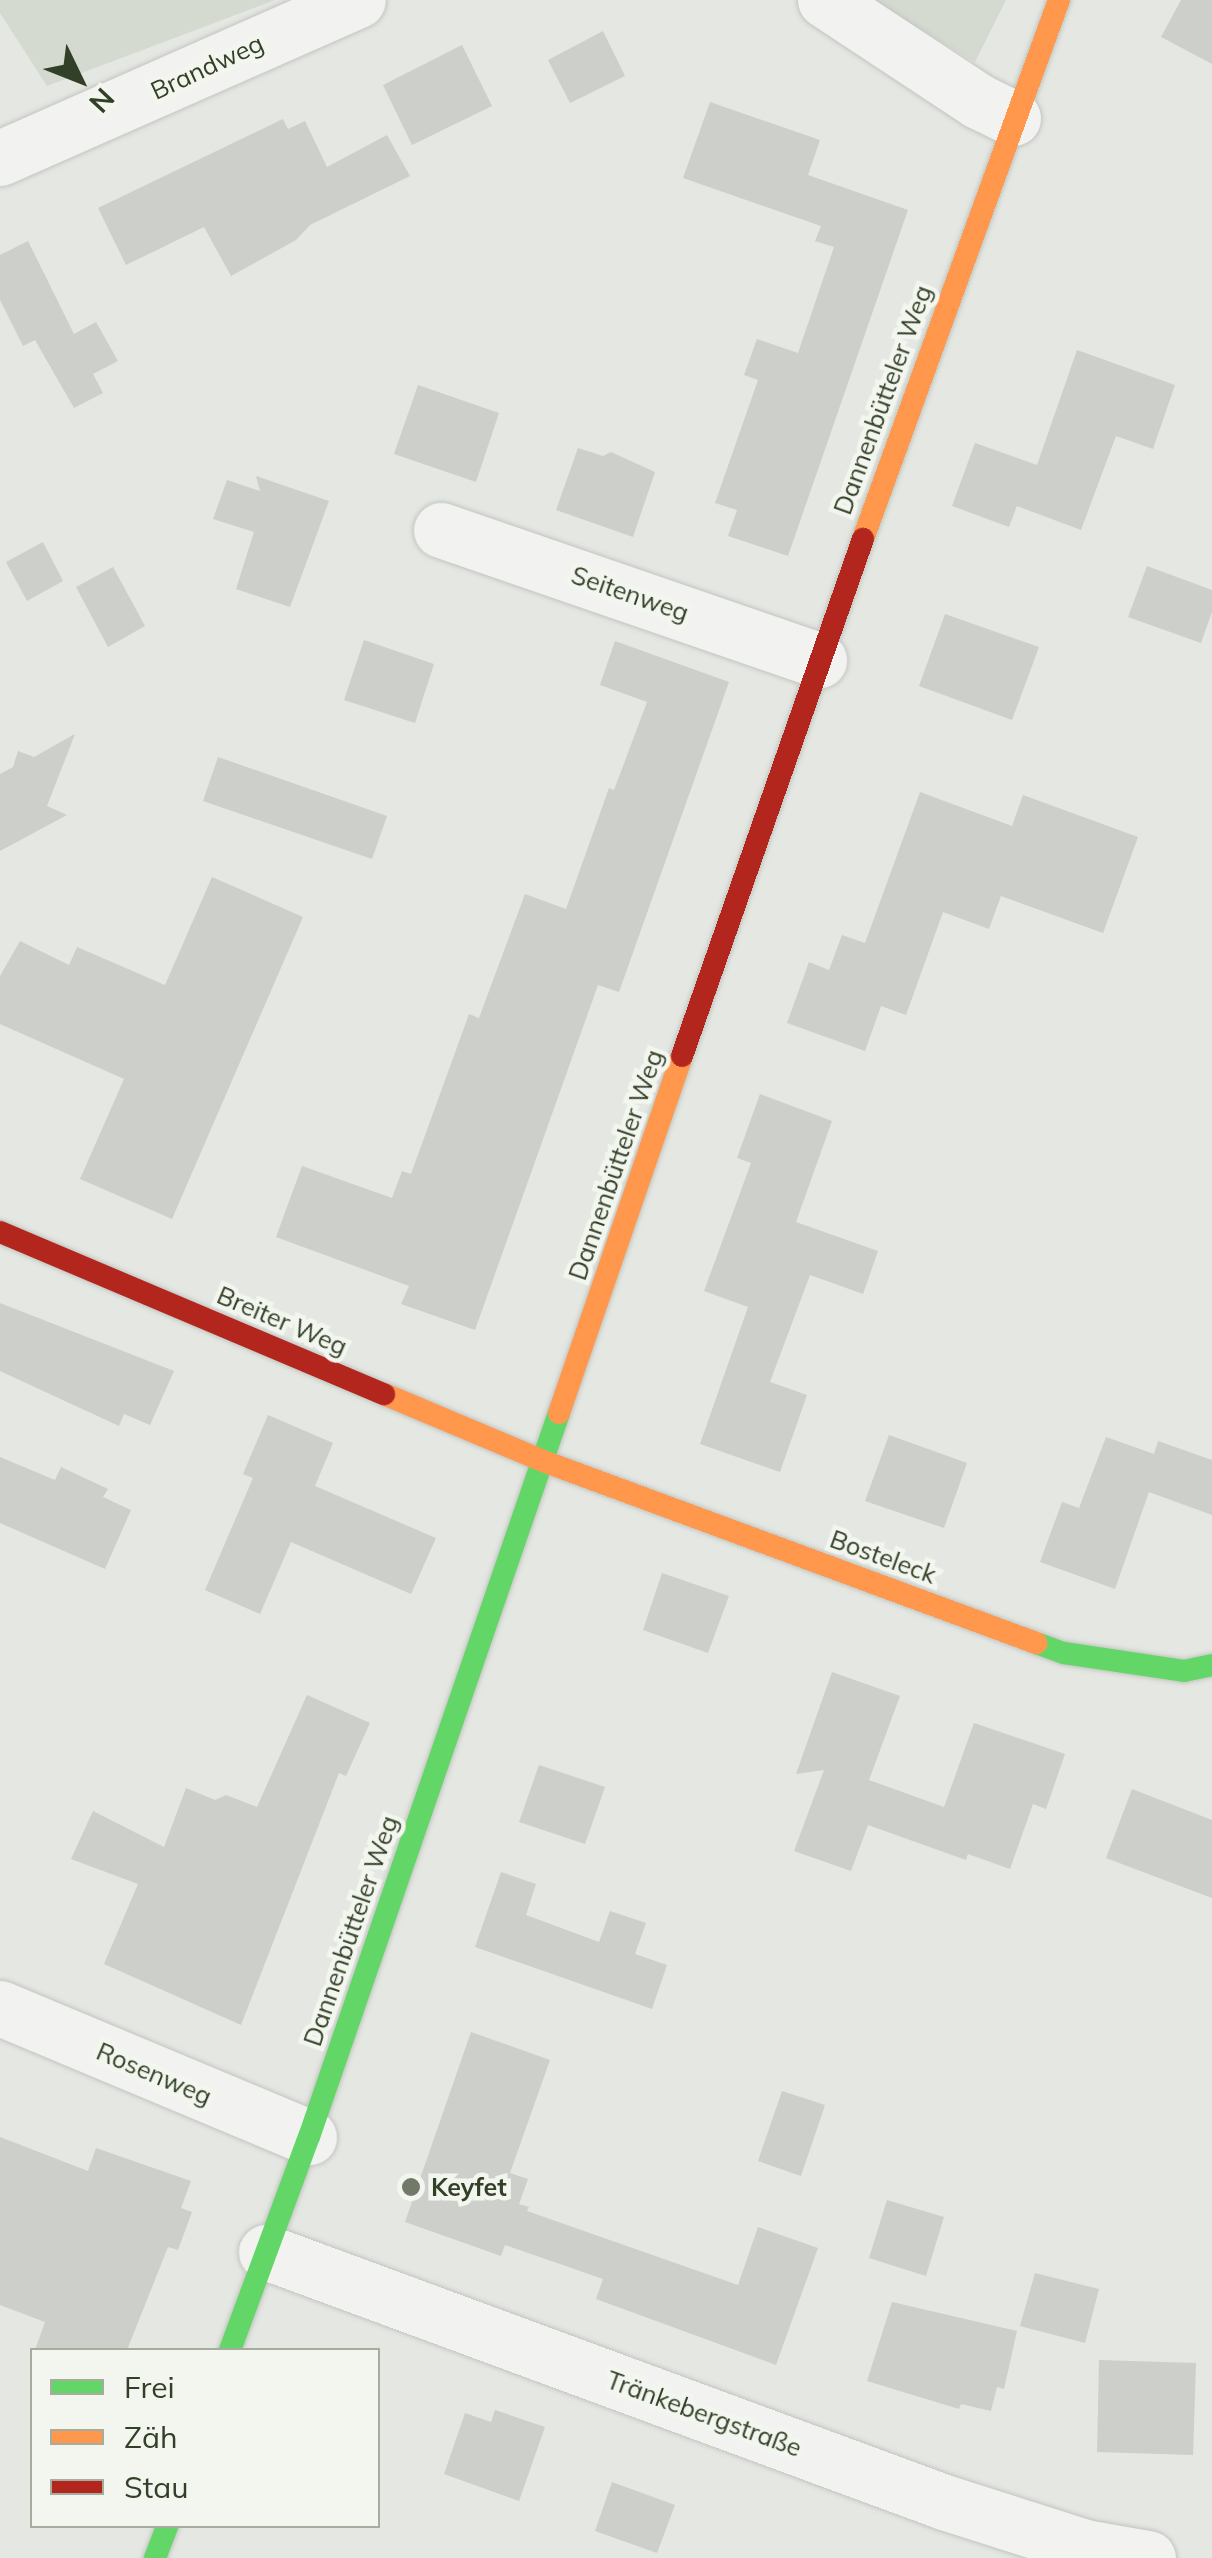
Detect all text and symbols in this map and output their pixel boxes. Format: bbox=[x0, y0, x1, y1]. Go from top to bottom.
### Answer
street label: Brandweg bbox=[146, 28, 268, 106]
north arrow bbox=[30, 30, 130, 130]
text: N bbox=[82, 81, 122, 120]
street label: Dannenbütteler Weg bbox=[828, 281, 938, 519]
street label: Seitenweg bbox=[567, 560, 693, 628]
street label: Dannenbütteler Weg bbox=[563, 1046, 669, 1284]
street label: Breiter Weg bbox=[212, 1280, 352, 1362]
street label: Bosteleck bbox=[826, 1524, 940, 1590]
street label: Dannenbütteler Weg bbox=[298, 1812, 404, 2050]
street label: Rosenweg bbox=[92, 2036, 216, 2112]
place label: Keyfet bbox=[431, 2172, 507, 2202]
marker: Keyfet bbox=[400, 2176, 422, 2198]
legend bbox=[30, 2348, 380, 2528]
street label: Tränkebergstraße bbox=[603, 2365, 805, 2463]
text: Frei bbox=[124, 2368, 175, 2406]
text: Zäh bbox=[124, 2418, 177, 2456]
text: Stau bbox=[124, 2468, 188, 2506]

